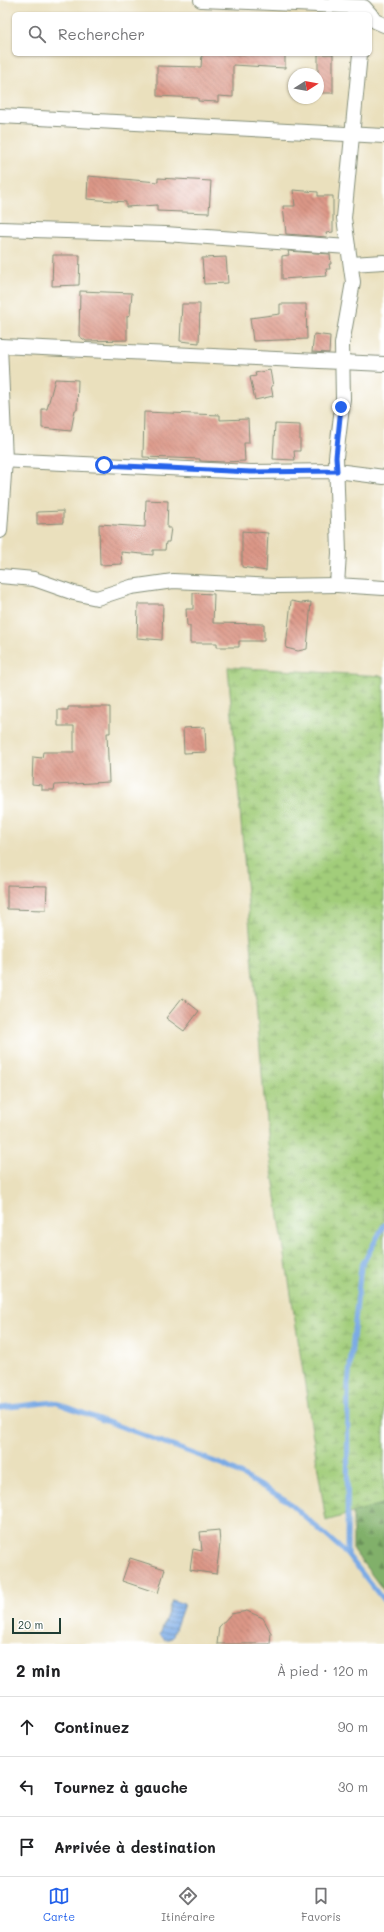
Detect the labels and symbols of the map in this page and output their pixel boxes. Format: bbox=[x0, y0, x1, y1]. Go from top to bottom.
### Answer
north arrow bbox=[288, 68, 324, 104]
route end bbox=[332, 398, 350, 416]
route start bbox=[95, 456, 113, 474]
scale bar bbox=[12, 1616, 61, 1635]

